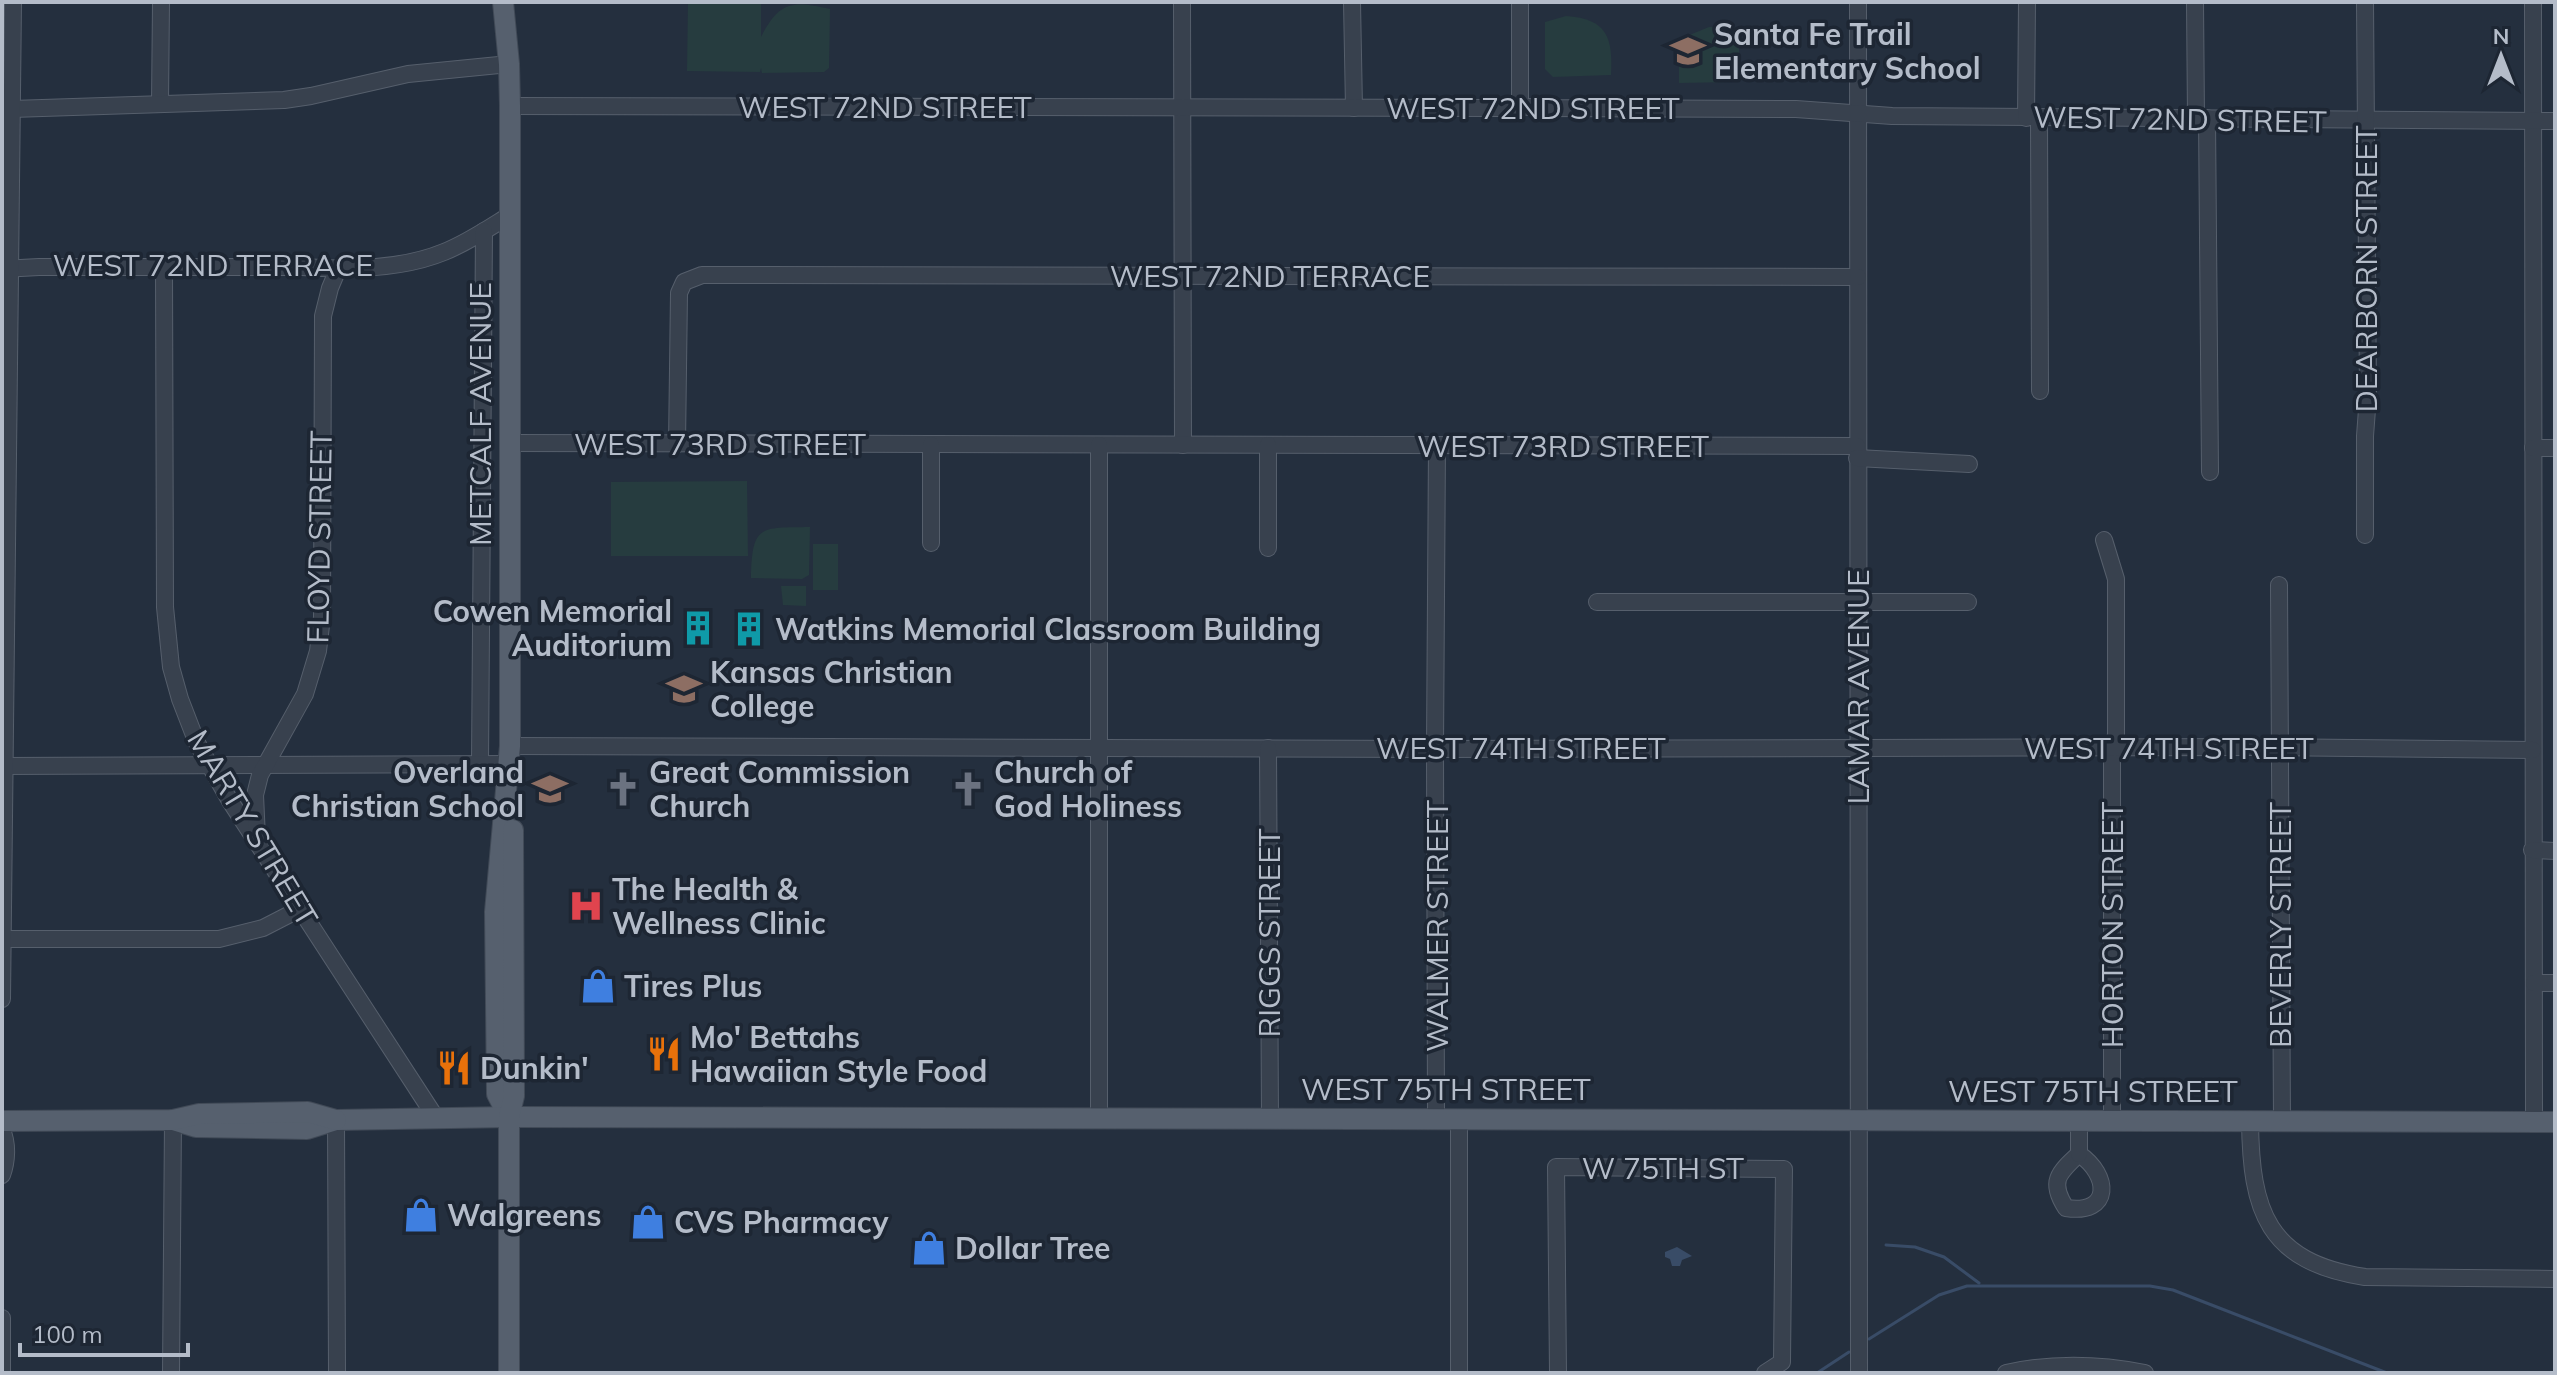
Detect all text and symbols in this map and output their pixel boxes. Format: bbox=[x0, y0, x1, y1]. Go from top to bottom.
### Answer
place label: Santa Fe Trail Elementary School bbox=[1714, 15, 1981, 87]
north arrow bbox=[2461, 16, 2541, 96]
text: N bbox=[2493, 22, 2509, 50]
school or university icon: Santa Fe Trail Elementary School bbox=[1669, 32, 1707, 70]
street label: WEST 72ND STREET bbox=[738, 88, 1032, 126]
street label: WEST 72ND STREET bbox=[1386, 89, 1680, 127]
street label: WEST 72ND STREET bbox=[2033, 97, 2327, 141]
street label: DEARBORN STREET bbox=[2347, 125, 2385, 413]
street label: WEST 72ND TERRACE bbox=[53, 246, 373, 284]
street label: WEST 72ND TERRACE bbox=[1110, 257, 1430, 295]
street label: METCALF AVENUE bbox=[461, 282, 499, 546]
street label: WEST 73RD STREET bbox=[574, 425, 866, 463]
street label: WEST 73RD STREET bbox=[1417, 427, 1709, 465]
street label: FLOYD STREET bbox=[298, 430, 340, 644]
street label: LAMAR AVENUE bbox=[1839, 569, 1877, 805]
place label: Cowen Memorial Auditorium bbox=[433, 592, 672, 664]
building icon: Cowen Memorial Auditorium bbox=[679, 609, 717, 647]
building icon: Watkins Memorial Classroom Building bbox=[730, 610, 768, 648]
place label: Watkins Memorial Classroom Building bbox=[775, 610, 1321, 648]
place label: Kansas Christian College bbox=[710, 653, 953, 725]
school or university icon: Kansas Christian College bbox=[665, 670, 703, 708]
street label: MARTY STREET bbox=[179, 723, 327, 933]
street label: WEST 74TH STREET bbox=[1376, 729, 1666, 767]
street label: WEST 74TH STREET bbox=[2024, 729, 2314, 767]
place label: Overland Christian School bbox=[291, 753, 524, 825]
place label: Great Commission Church bbox=[649, 753, 910, 825]
place label: Church of God Holiness bbox=[994, 753, 1182, 825]
school or university icon: Overland Christian School bbox=[531, 770, 569, 808]
church icon: Great Commission Church bbox=[604, 770, 642, 808]
church icon: Church of God Holiness bbox=[949, 770, 987, 808]
street label: WALMER STREET bbox=[1418, 800, 1456, 1052]
street label: HORTON STREET bbox=[2093, 802, 2131, 1048]
street label: BEVERLY STREET bbox=[2261, 802, 2299, 1048]
street label: RIGGS STREET bbox=[1250, 828, 1288, 1038]
place label: The Health & Wellness Clinic bbox=[612, 870, 826, 942]
hospital icon: The Health & Wellness Clinic bbox=[567, 887, 605, 925]
shop icon: Tires Plus bbox=[579, 967, 617, 1005]
place label: Tires Plus bbox=[624, 967, 762, 1005]
place label: Mo' Bettahs Hawaiian Style Food bbox=[690, 1018, 987, 1090]
restaurant icon: Mo' Bettahs Hawaiian Style Food bbox=[645, 1035, 683, 1073]
restaurant icon: Dunkin' bbox=[435, 1049, 473, 1087]
place label: Dunkin' bbox=[480, 1049, 589, 1087]
street label: WEST 75TH STREET bbox=[1301, 1070, 1591, 1108]
street label: WEST 75TH STREET bbox=[1948, 1072, 2238, 1110]
street label: W 75TH ST bbox=[1582, 1149, 1744, 1187]
shop icon: Walgreens bbox=[402, 1196, 440, 1234]
place label: Walgreens bbox=[447, 1196, 601, 1234]
shop icon: CVS Pharmacy bbox=[629, 1203, 667, 1241]
place label: CVS Pharmacy bbox=[674, 1203, 889, 1241]
shop icon: Dollar Tree bbox=[910, 1229, 948, 1267]
place label: Dollar Tree bbox=[955, 1229, 1111, 1267]
scale bar bbox=[20, 1307, 188, 1357]
text: 100 m bbox=[32, 1319, 103, 1349]

